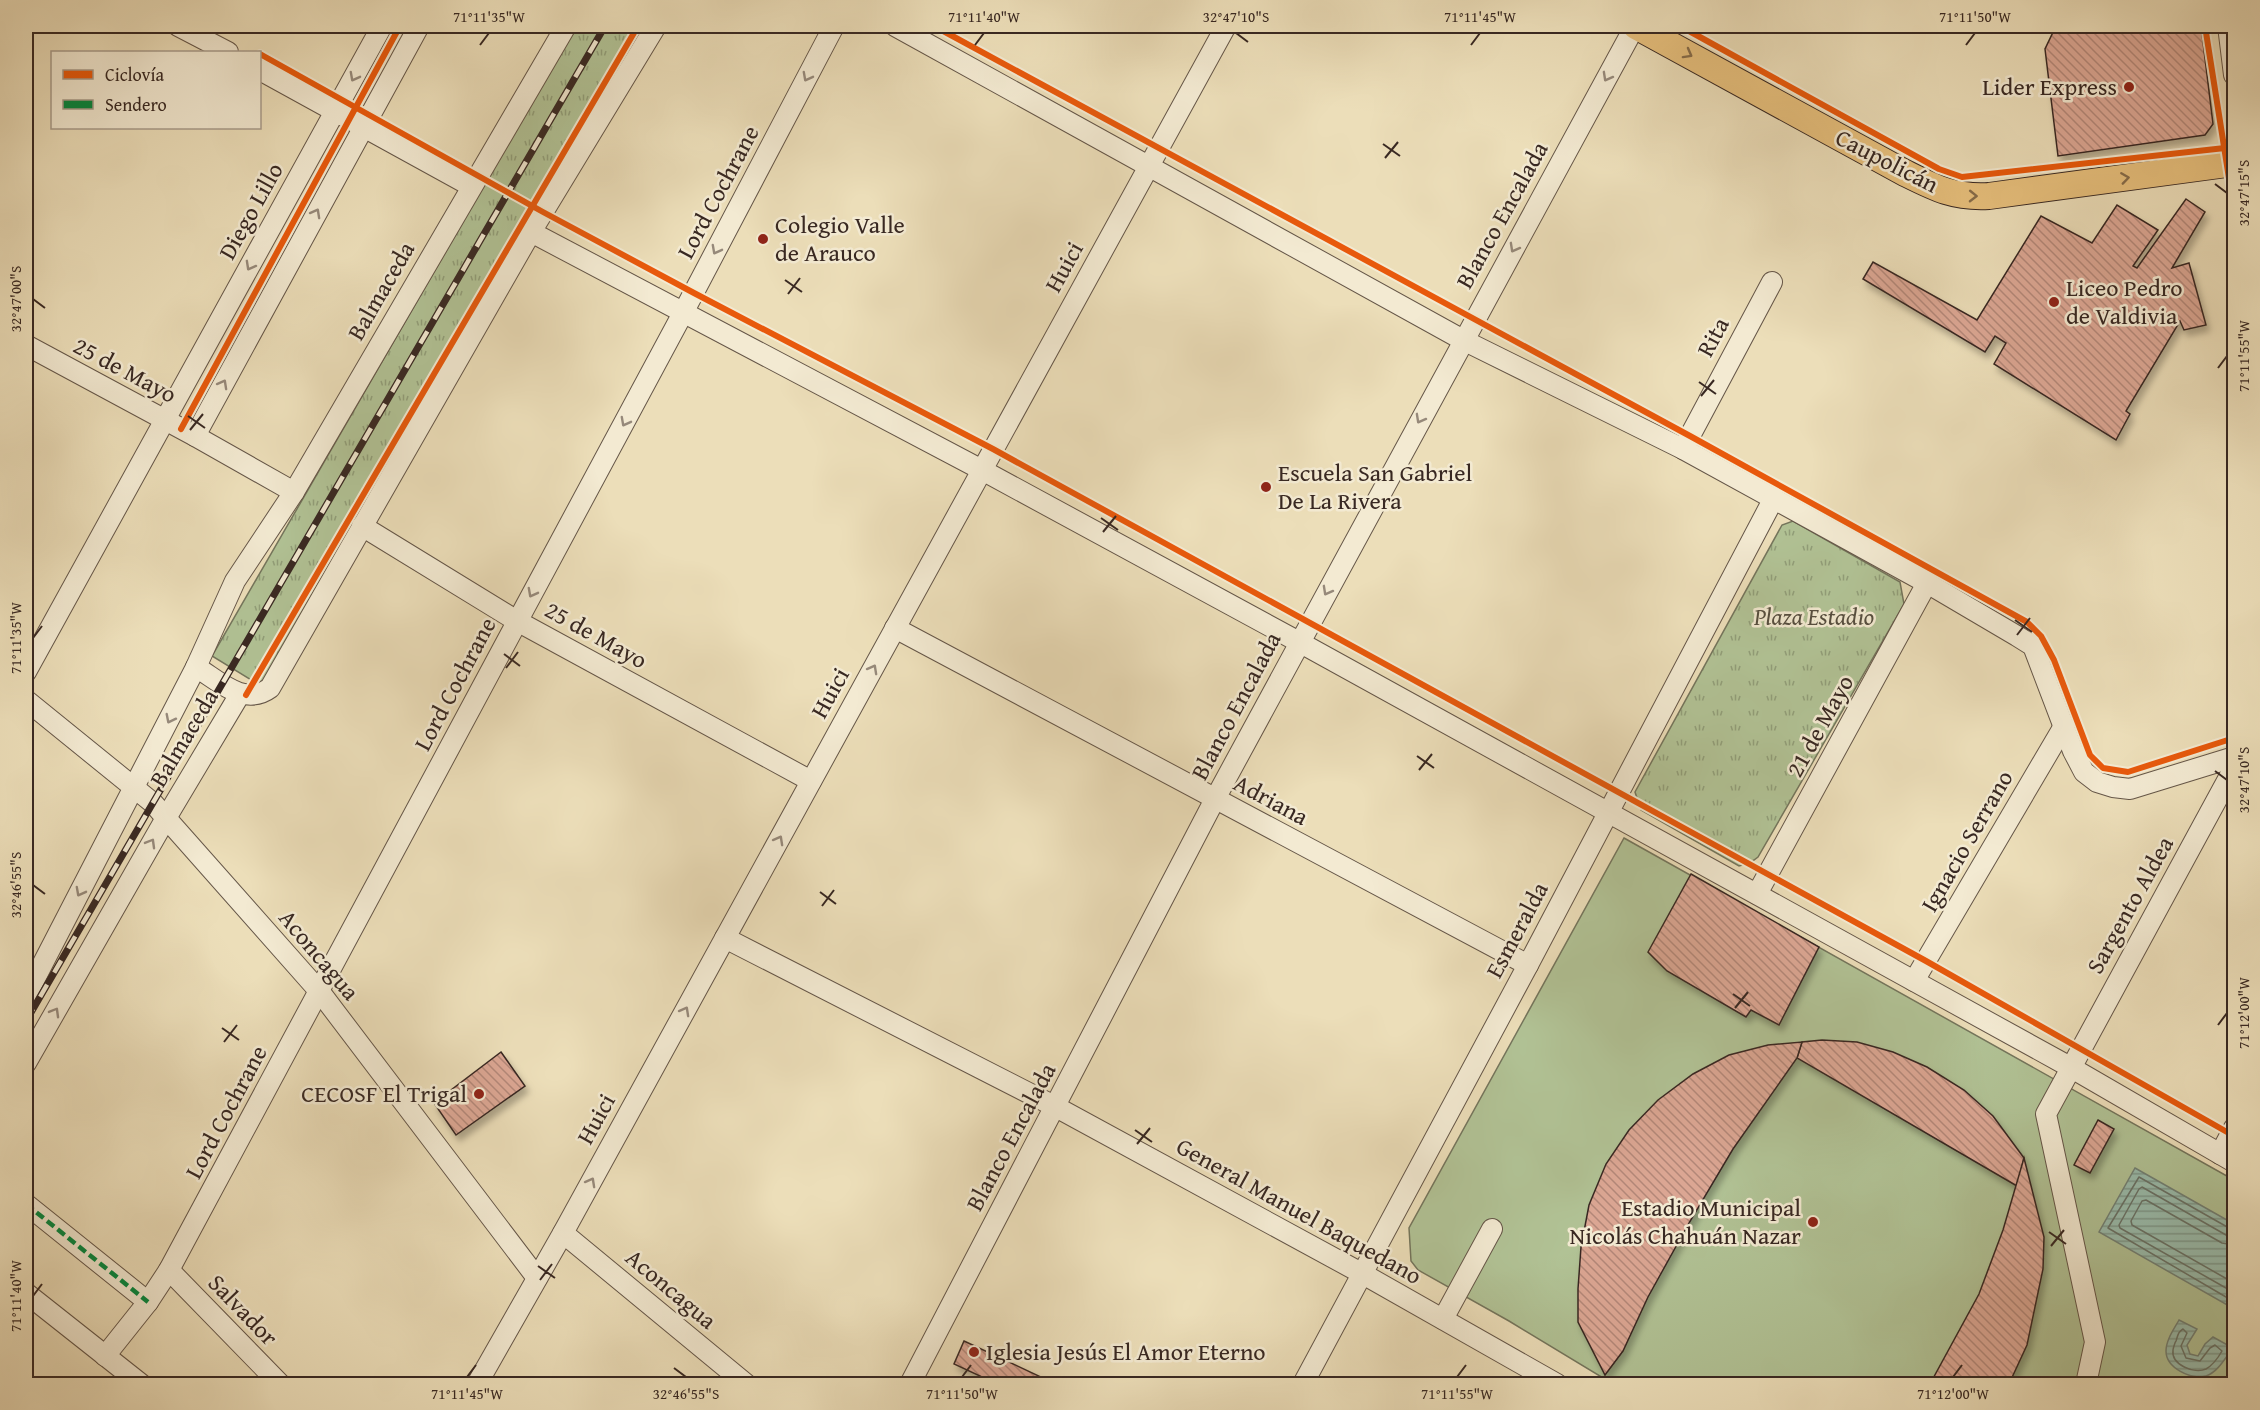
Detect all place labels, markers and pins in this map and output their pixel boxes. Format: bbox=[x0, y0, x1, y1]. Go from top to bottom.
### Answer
place label: Lider Express bbox=[1982, 69, 2117, 104]
marker: Lider Express bbox=[2122, 80, 2136, 94]
place label: Colegio Valle de Arauco bbox=[775, 207, 905, 270]
marker: Colegio Valle de Arauco bbox=[756, 232, 770, 246]
place label: Liceo Pedro de Valdivia bbox=[2066, 270, 2183, 333]
marker: Liceo Pedro de Valdivia bbox=[2047, 295, 2061, 309]
place label: Escuela San Gabriel De La Rivera bbox=[1278, 455, 1473, 518]
marker: Escuela San Gabriel De La Rivera bbox=[1259, 480, 1273, 494]
place label: CECOSF El Trigal bbox=[301, 1076, 467, 1111]
marker: CECOSF El Trigal bbox=[472, 1087, 486, 1101]
place label: Estadio Municipal Nicolás Chahuán Nazar bbox=[1570, 1190, 1801, 1253]
marker: Estadio Municipal Nicolás Chahuán Nazar bbox=[1806, 1215, 1820, 1229]
place label: Iglesia Jesús El Amor Eterno bbox=[986, 1334, 1266, 1369]
marker: Iglesia Jesús El Amor Eterno bbox=[967, 1345, 981, 1359]

